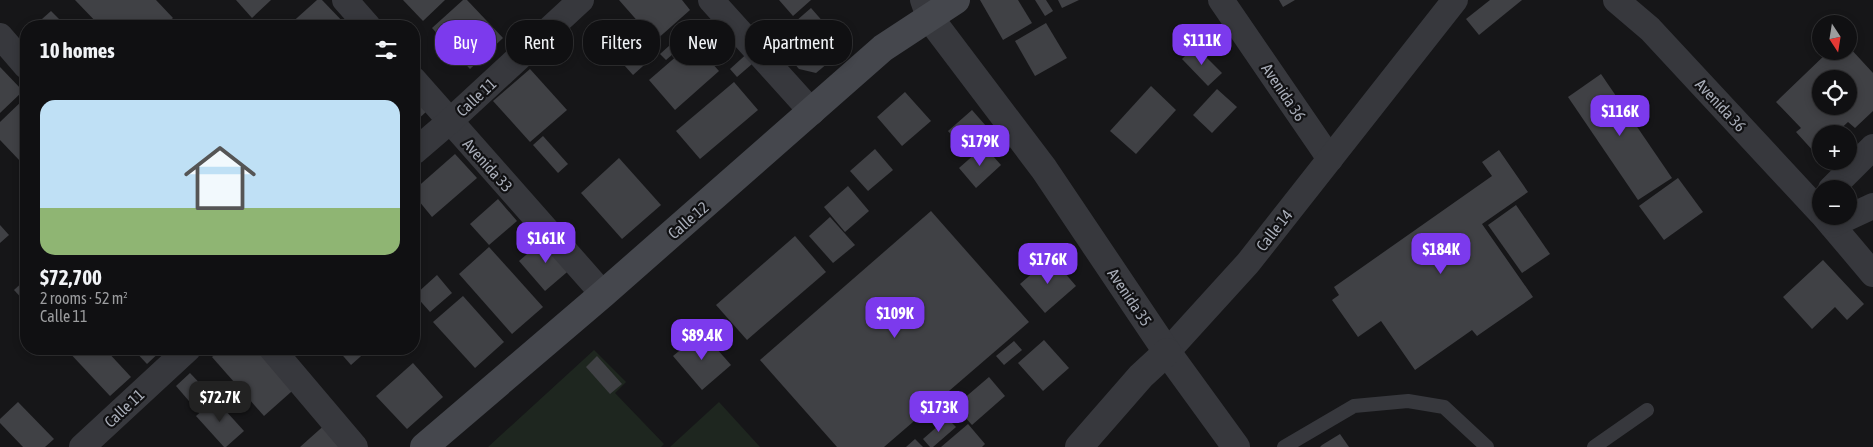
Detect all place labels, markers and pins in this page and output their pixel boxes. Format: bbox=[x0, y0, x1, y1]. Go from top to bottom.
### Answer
pin: $111K bbox=[1167, 23, 1237, 66]
pin: $116K bbox=[1585, 94, 1655, 137]
pin: $179K bbox=[945, 124, 1015, 167]
pin: $161K bbox=[511, 222, 581, 264]
pin: $184K bbox=[1406, 232, 1476, 275]
pin: $176K bbox=[1013, 242, 1083, 285]
pin: $109K bbox=[860, 296, 930, 339]
pin: $89.4K bbox=[661, 318, 743, 361]
pin: $72.7K bbox=[179, 380, 261, 423]
pin: $173K bbox=[904, 390, 974, 433]

